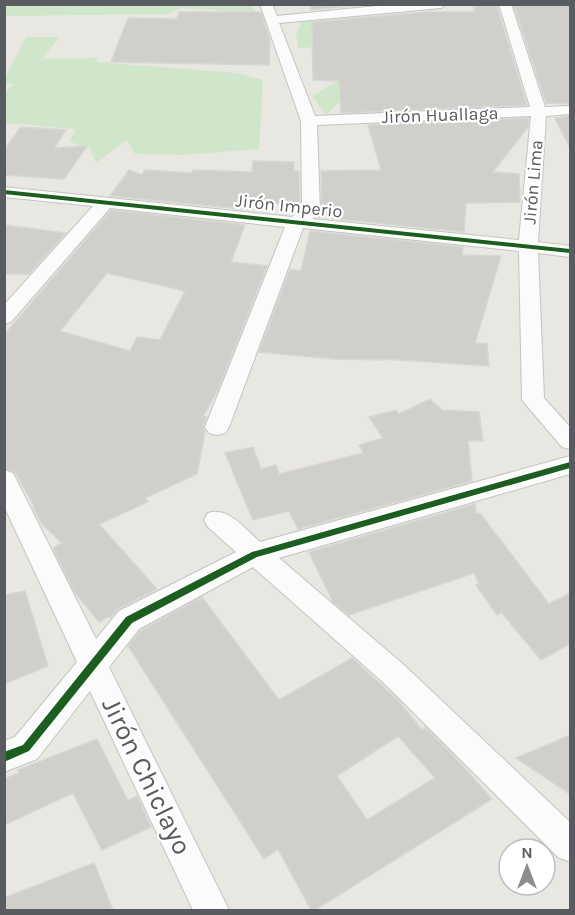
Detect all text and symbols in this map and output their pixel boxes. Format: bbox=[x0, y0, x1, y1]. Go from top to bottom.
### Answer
street label: Jirón Huallaga bbox=[381, 102, 499, 128]
street label: Jirón Lima bbox=[518, 139, 548, 225]
street label: Jirón Imperio bbox=[234, 189, 344, 223]
street label: Jirón Chiclayo bbox=[95, 692, 199, 860]
north arrow bbox=[497, 837, 557, 897]
text: N bbox=[521, 843, 533, 862]

